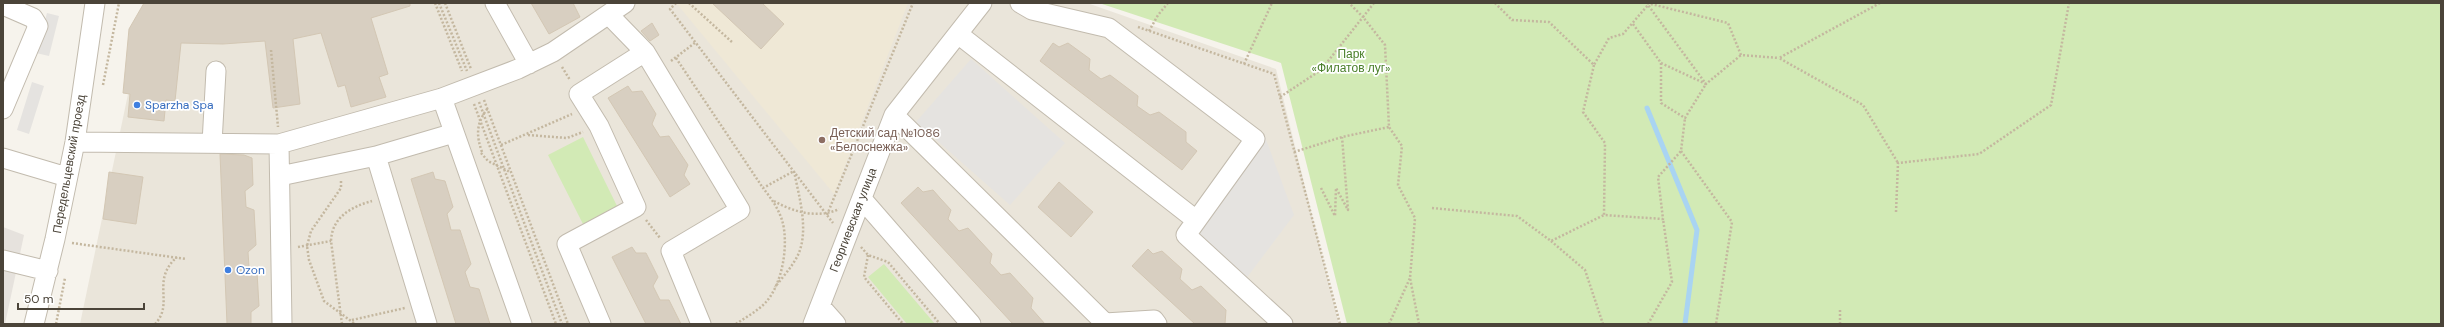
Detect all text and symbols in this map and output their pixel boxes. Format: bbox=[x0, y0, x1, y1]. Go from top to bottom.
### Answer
park label: Парк «Филатов луг» bbox=[1311, 46, 1391, 76]
street label: Передельцевский проезд bbox=[49, 93, 89, 235]
place label: Sparzha Spa bbox=[145, 97, 214, 113]
marker: Sparzha Spa bbox=[132, 100, 142, 110]
place label: Детский сад №1086 «Белоснежка» bbox=[830, 125, 940, 155]
marker: Детский сад №1086 «Белоснежка» bbox=[817, 135, 827, 145]
street label: Георгиевская улица bbox=[826, 165, 880, 274]
place label: Ozon bbox=[236, 262, 265, 278]
marker: Ozon bbox=[223, 265, 233, 275]
scale bar bbox=[18, 285, 144, 311]
text: 50 m bbox=[24, 291, 53, 307]

